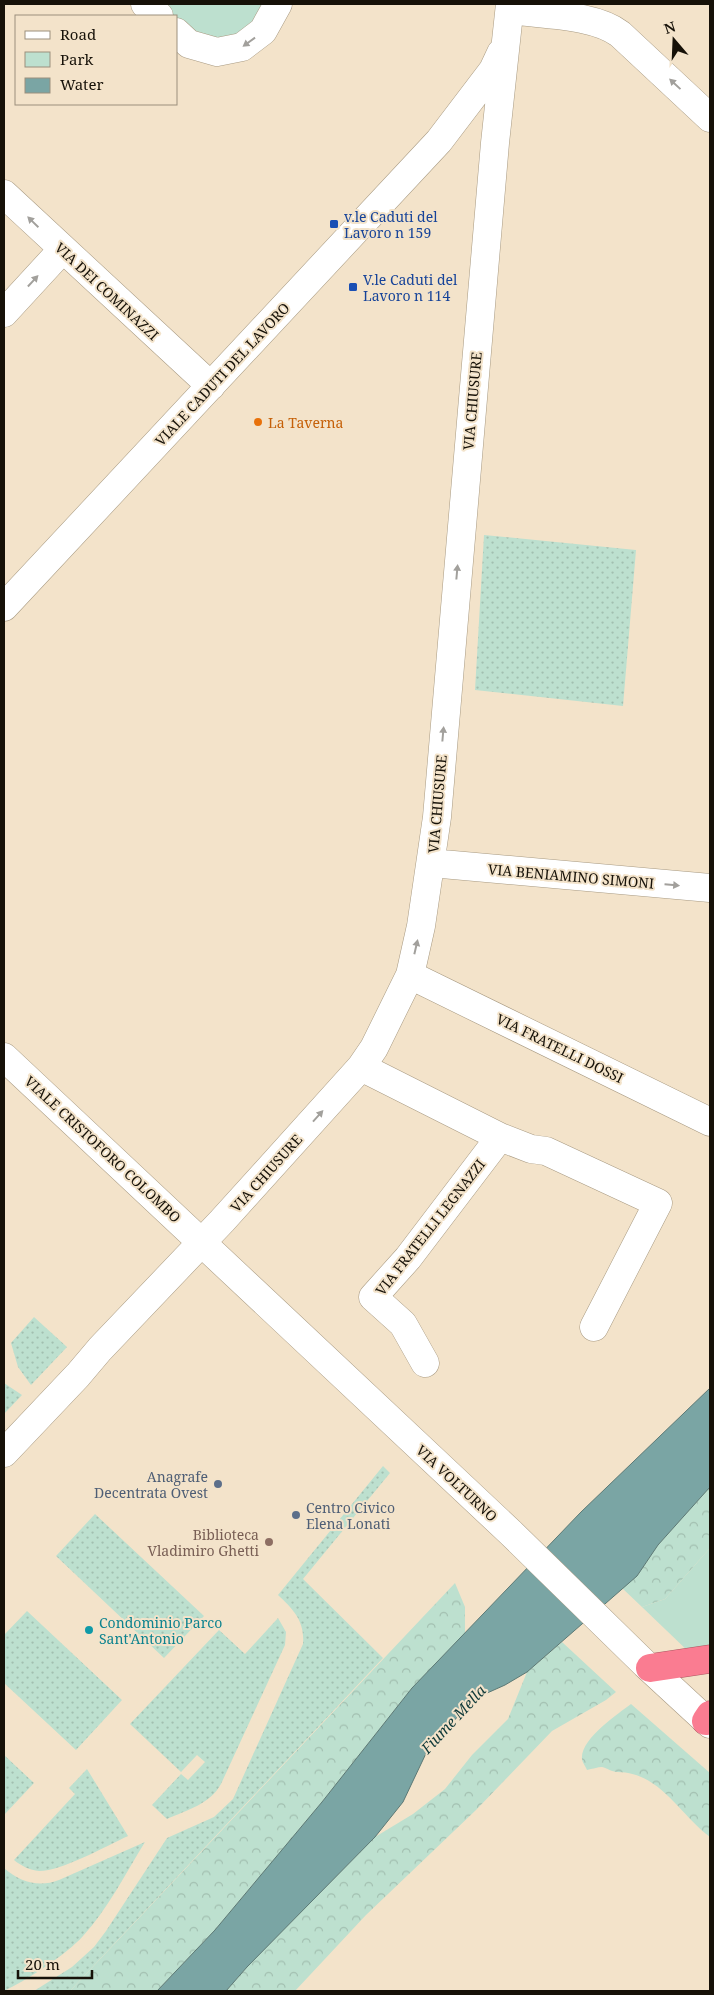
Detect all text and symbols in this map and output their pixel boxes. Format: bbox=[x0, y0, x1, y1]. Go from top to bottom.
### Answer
legend bbox=[15, 15, 178, 105]
north arrow bbox=[649, 15, 699, 65]
text: N bbox=[661, 16, 678, 38]
text: Road bbox=[60, 24, 96, 44]
one-way arrow bbox=[243, 36, 256, 47]
text: Park bbox=[60, 49, 94, 69]
text: Water bbox=[60, 74, 103, 94]
one-way arrow bbox=[669, 78, 681, 90]
place label: v.le Caduti del Lavoro n 159 bbox=[344, 207, 438, 242]
one-way arrow bbox=[27, 216, 39, 228]
marker: v.le Caduti del Lavoro n 159 bbox=[328, 218, 340, 230]
street label: VIA DEI COMINAZZI bbox=[51, 238, 163, 344]
place label: V.le Caduti del Lavoro n 114 bbox=[363, 270, 458, 305]
one-way arrow bbox=[27, 276, 39, 288]
marker: V.le Caduti del Lavoro n 114 bbox=[347, 281, 359, 293]
street label: VIALE CADUTI DEL LAVORO bbox=[151, 298, 293, 450]
street label: VIA CHIUSURE bbox=[458, 351, 486, 451]
place label: La Taverna bbox=[268, 413, 344, 432]
marker: La Taverna bbox=[252, 416, 264, 428]
one-way arrow bbox=[453, 564, 461, 580]
one-way arrow bbox=[439, 726, 447, 742]
street label: VIA CHIUSURE bbox=[423, 754, 451, 854]
street label: VIA BENIAMINO SIMONI bbox=[487, 859, 655, 893]
one-way arrow bbox=[664, 881, 680, 889]
one-way arrow bbox=[412, 940, 420, 955]
street label: VIA FRATELLI DOSSI bbox=[493, 1009, 627, 1087]
street label: VIALE CRISTOFORO COLOMBO bbox=[21, 1072, 185, 1226]
one-way arrow bbox=[313, 1109, 324, 1122]
street label: VIA CHIUSURE bbox=[226, 1130, 306, 1216]
street label: VIA FRATELLI LEGNAZZI bbox=[371, 1155, 489, 1299]
street label: VIA VOLTURNO bbox=[412, 1440, 502, 1526]
place label: Anagrafe Decentrata Ovest bbox=[94, 1467, 208, 1502]
marker: Anagrafe Decentrata Ovest bbox=[212, 1478, 224, 1490]
place label: Centro Civico Elena Lonati bbox=[306, 1498, 395, 1533]
marker: Centro Civico Elena Lonati bbox=[290, 1509, 302, 1521]
place label: Biblioteca Vladimiro Ghetti bbox=[148, 1525, 260, 1560]
marker: Biblioteca Vladimiro Ghetti bbox=[263, 1536, 275, 1548]
place label: Condominio Parco Sant'Antonio bbox=[99, 1613, 222, 1648]
marker: Condominio Parco Sant'Antonio bbox=[83, 1624, 95, 1636]
water label: Fiume Mella bbox=[416, 1680, 490, 1758]
scale bar bbox=[18, 1948, 91, 1980]
text: 20 m bbox=[25, 1954, 60, 1974]

